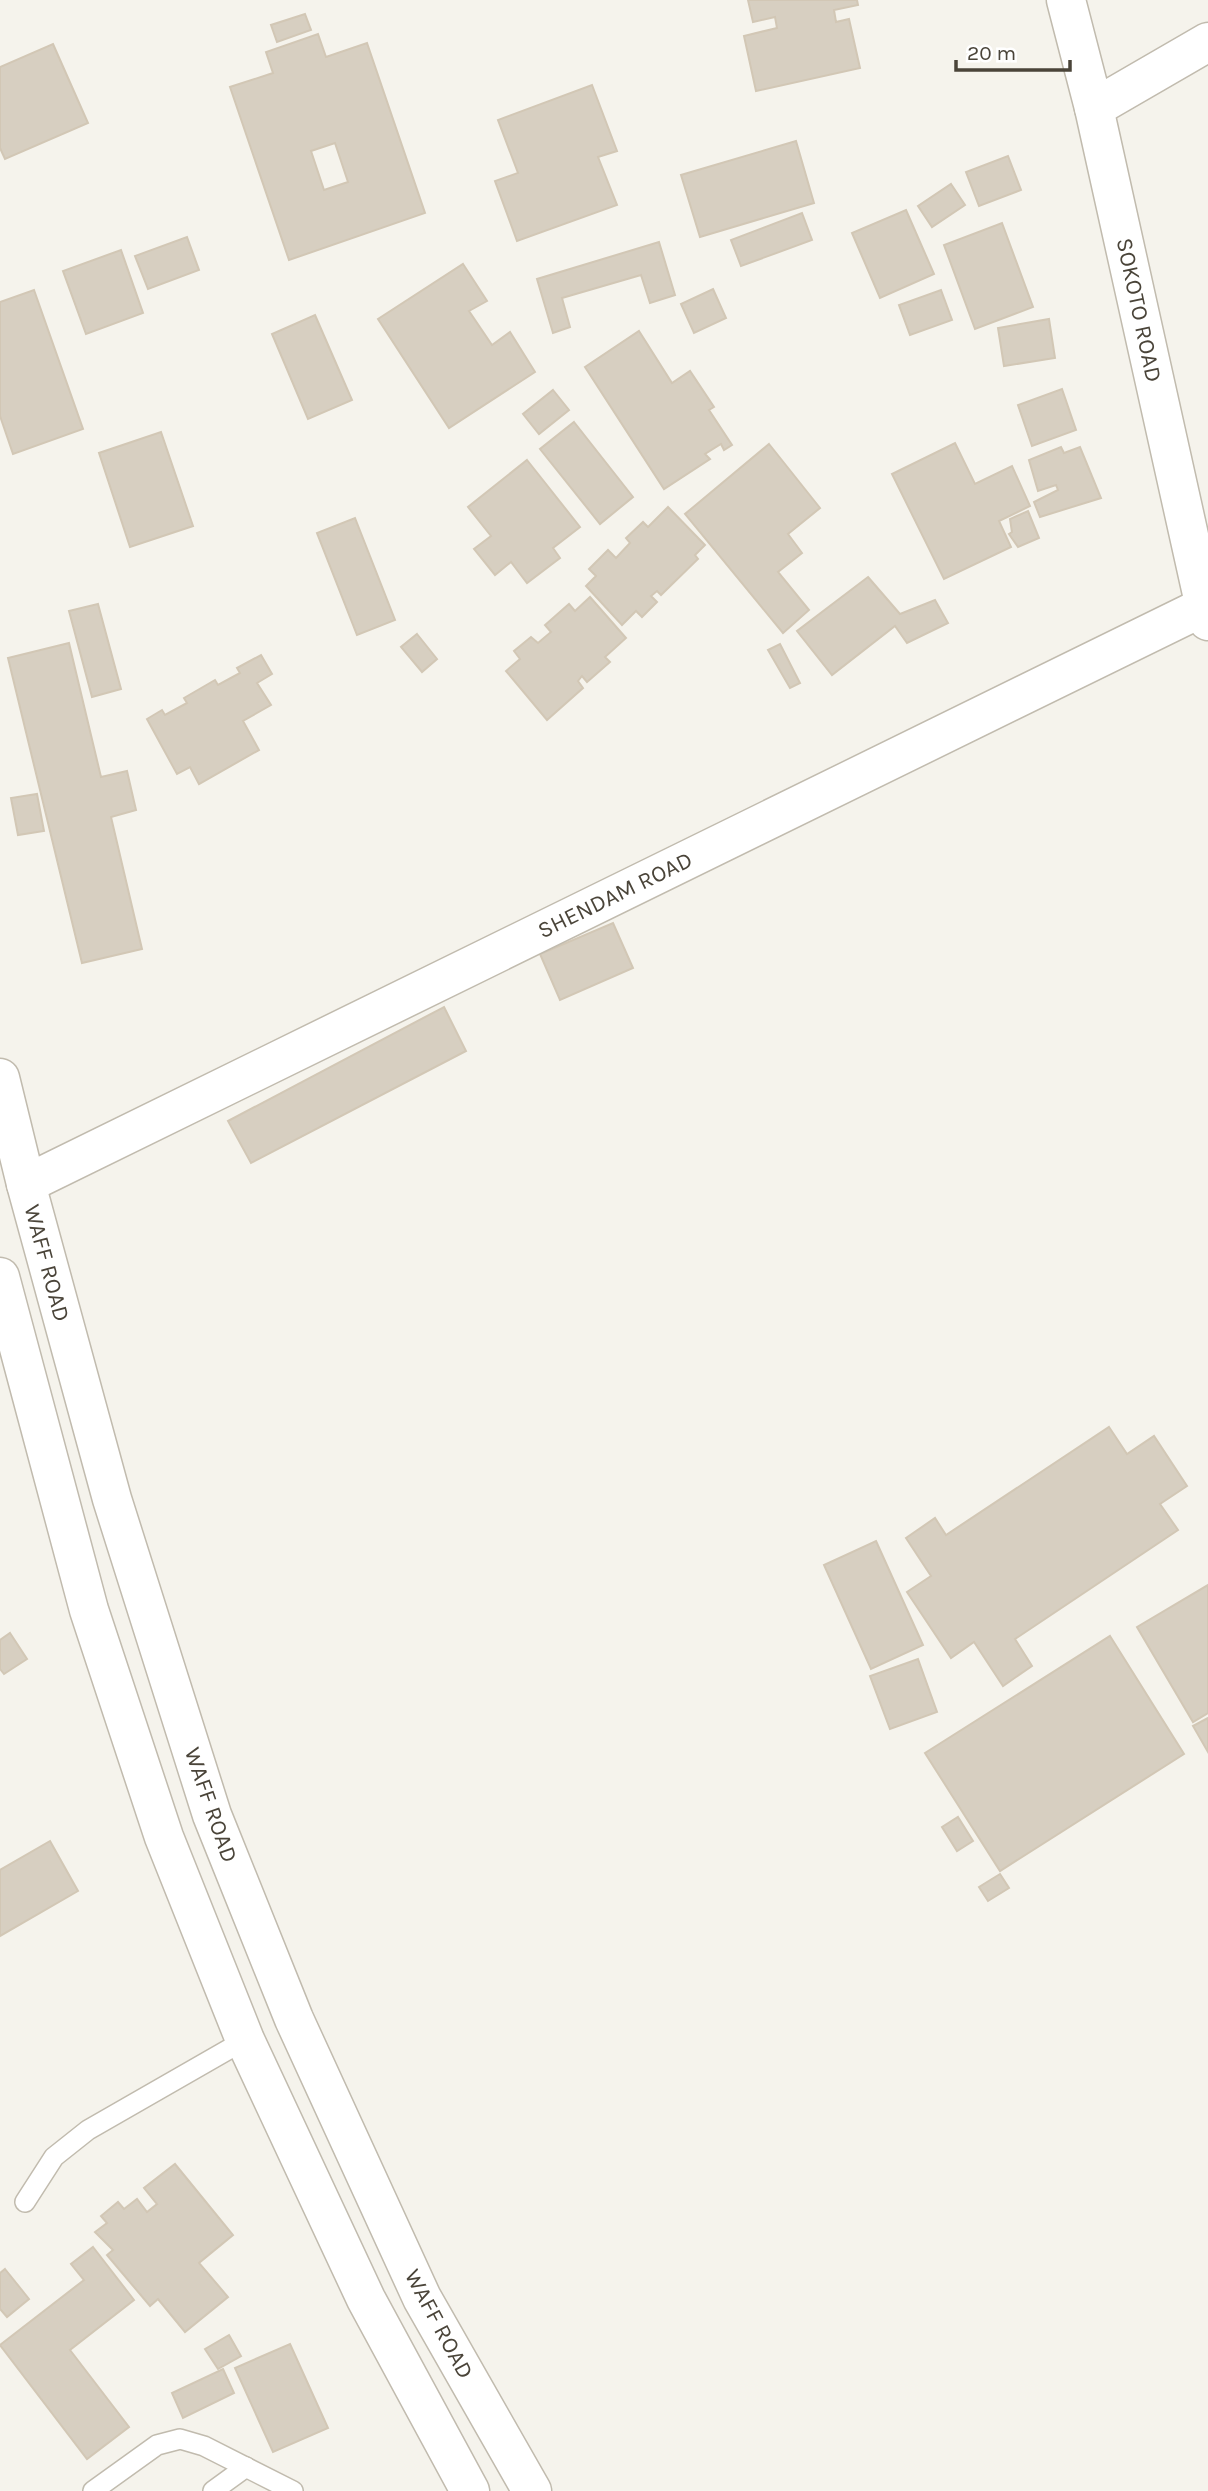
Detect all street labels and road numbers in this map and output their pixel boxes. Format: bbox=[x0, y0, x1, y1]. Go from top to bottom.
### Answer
street label: SOKOTO ROAD bbox=[1111, 235, 1167, 385]
street label: SHENDAM ROAD bbox=[533, 846, 697, 944]
street label: WAFF ROAD bbox=[18, 1202, 76, 1324]
street label: WAFF ROAD bbox=[179, 1744, 243, 1866]
street label: WAFF ROAD bbox=[399, 2265, 479, 2383]

